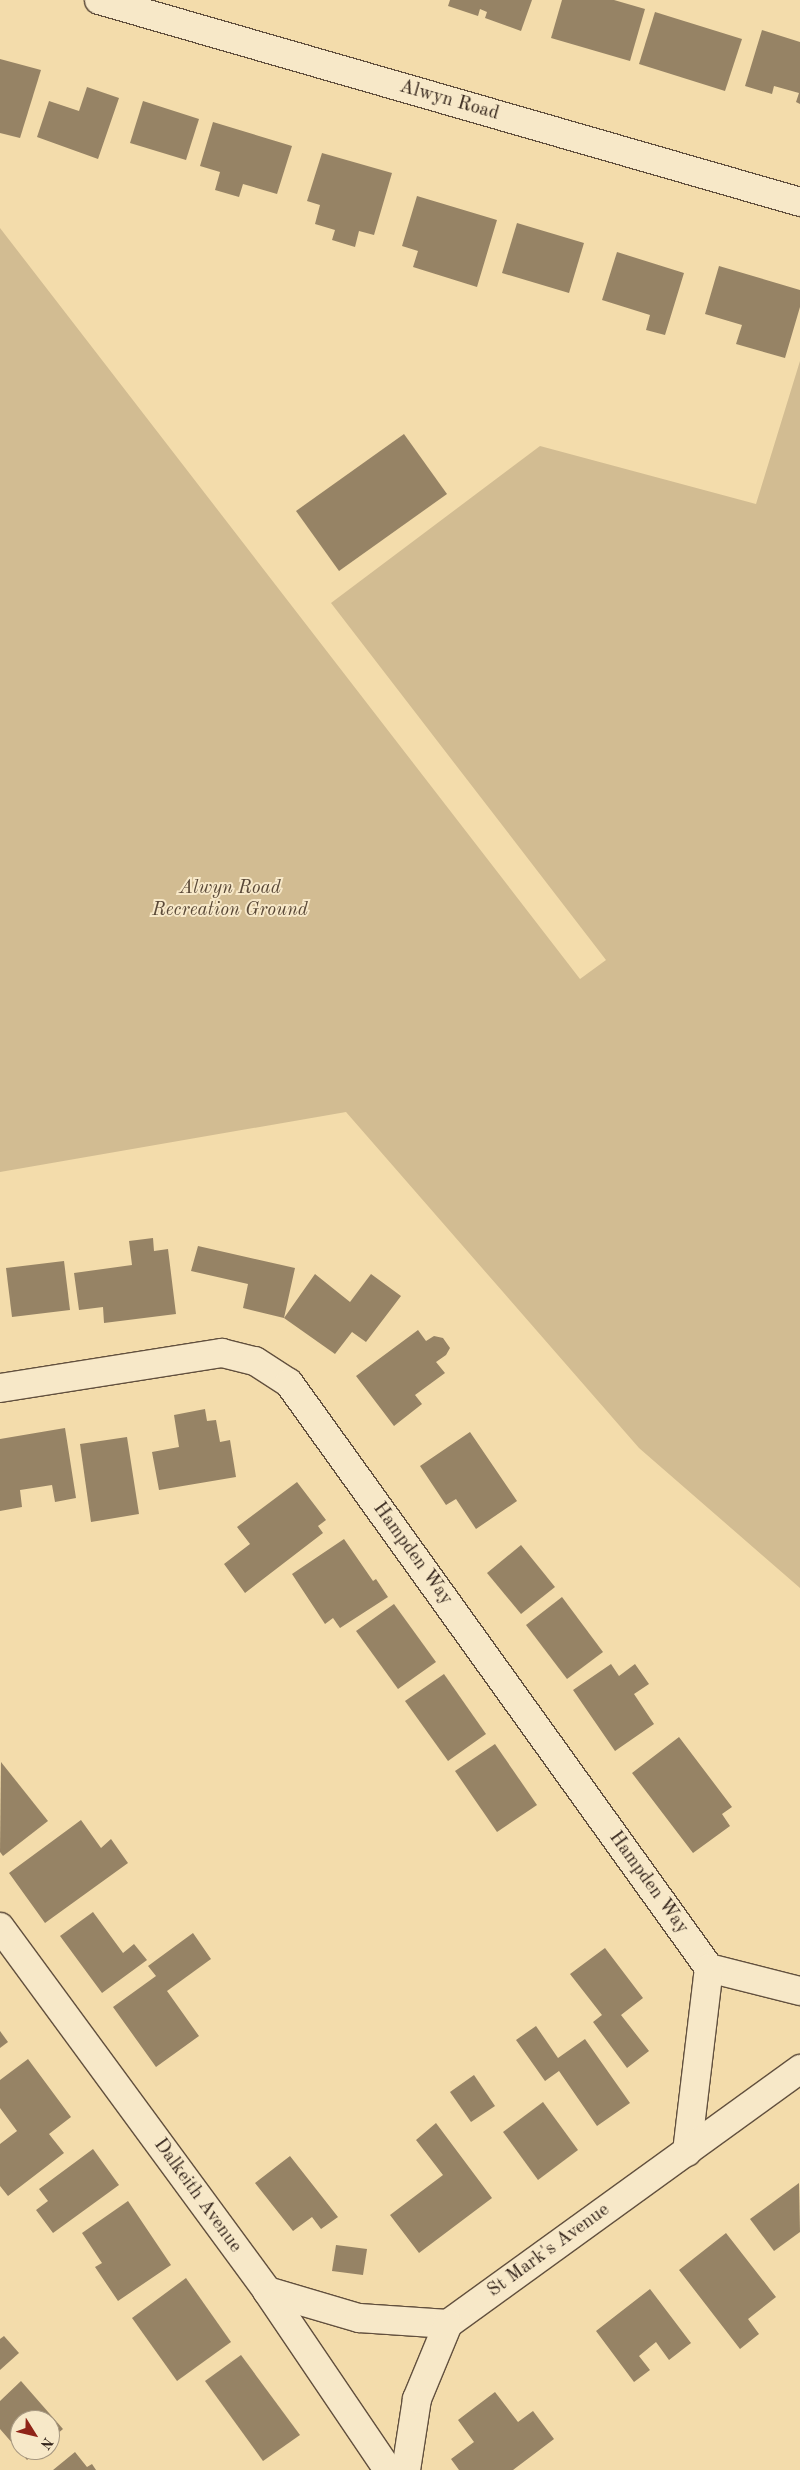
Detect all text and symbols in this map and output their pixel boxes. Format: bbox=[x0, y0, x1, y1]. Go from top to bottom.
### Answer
street label: Alwyn Road bbox=[397, 76, 501, 126]
park label: Alwyn Road Recreation Ground bbox=[152, 878, 308, 922]
street label: Hampden Way bbox=[367, 1498, 457, 1610]
street label: Hampden Way bbox=[603, 1827, 693, 1939]
street label: Dalkeith Avenue bbox=[148, 2134, 246, 2258]
street label: St Mark's Avenue bbox=[484, 2199, 614, 2303]
north arrow bbox=[10, 2410, 60, 2460]
text: N bbox=[38, 2435, 55, 2452]

